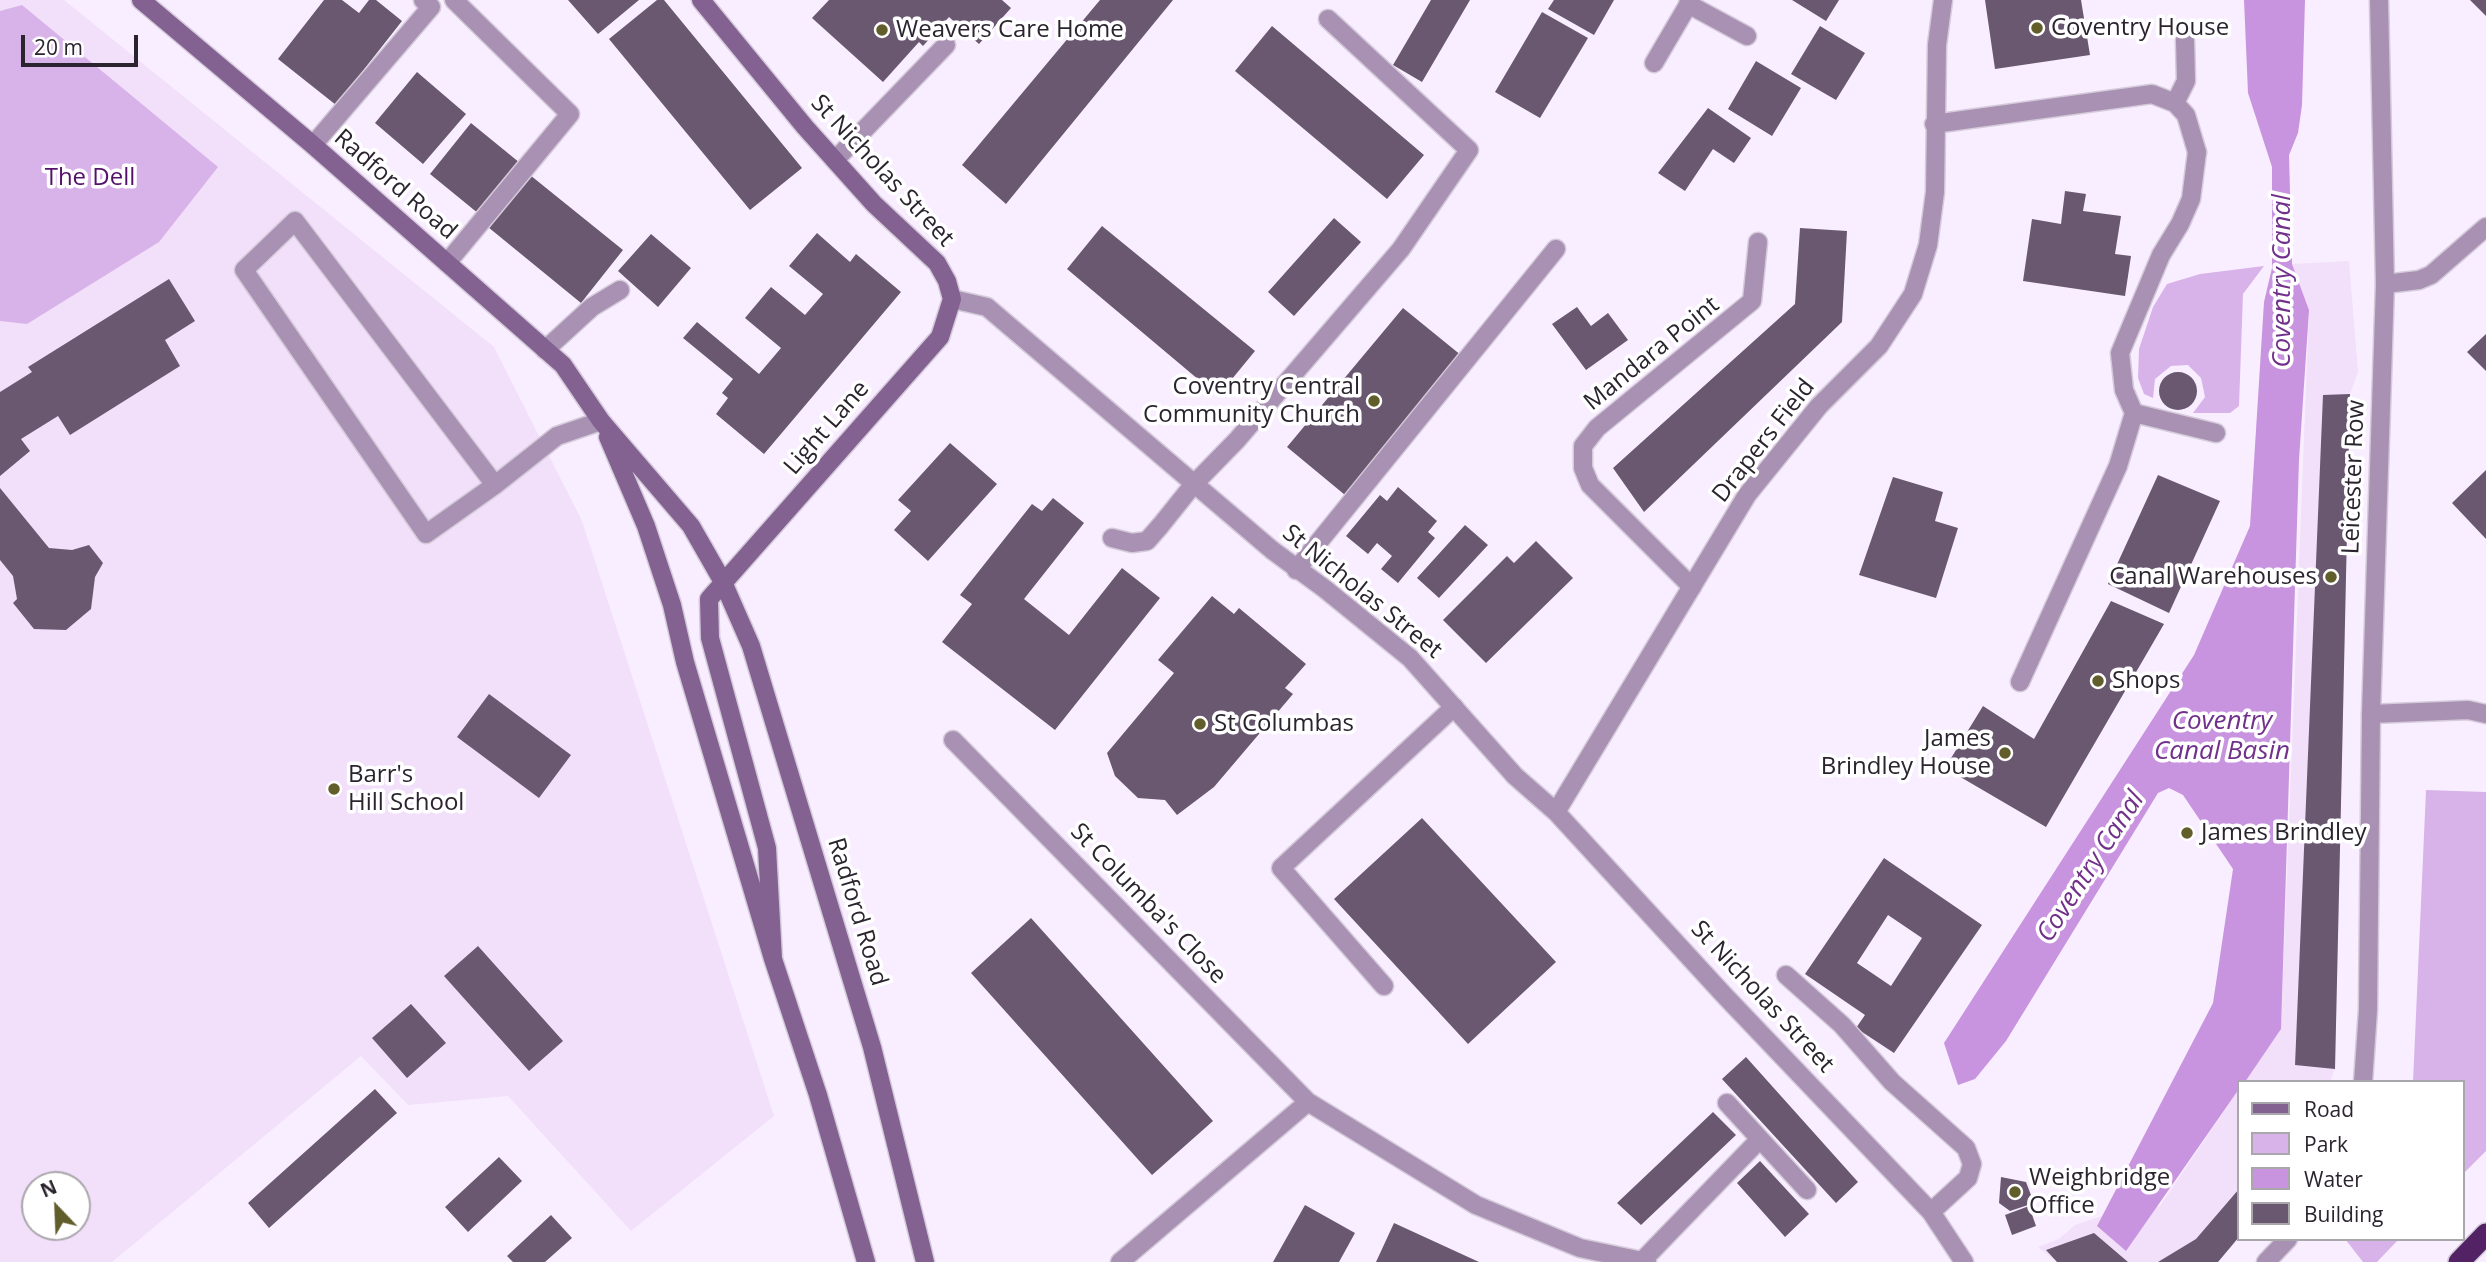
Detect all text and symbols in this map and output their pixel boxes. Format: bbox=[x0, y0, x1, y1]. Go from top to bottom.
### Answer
place label: Coventry House bbox=[2051, 14, 2229, 42]
place label: Weavers Care Home bbox=[896, 16, 1124, 44]
marker: Coventry House bbox=[2029, 20, 2045, 36]
scale bar bbox=[24, 21, 142, 65]
marker: Weavers Care Home bbox=[874, 22, 890, 38]
text: 20 m bbox=[34, 33, 83, 61]
street label: St Nicholas Street bbox=[804, 89, 960, 253]
street label: Radford Road bbox=[328, 124, 462, 246]
park label: The Dell bbox=[45, 164, 135, 192]
water label: Coventry Canal bbox=[2267, 194, 2299, 368]
street label: Mandara Point bbox=[1579, 291, 1725, 417]
place label: Coventry Central Community Church bbox=[1143, 373, 1360, 429]
street label: Drapers Field bbox=[1707, 373, 1821, 509]
street label: Light Lane bbox=[778, 375, 876, 481]
marker: Coventry Central Community Church bbox=[1366, 393, 1382, 409]
street label: Leicester Row bbox=[2337, 399, 2371, 555]
street label: St Nicholas Street bbox=[1276, 519, 1448, 665]
place label: Canal Warehouses bbox=[2109, 563, 2317, 591]
marker: Canal Warehouses bbox=[2323, 569, 2339, 585]
place label: Shops bbox=[2112, 667, 2180, 695]
marker: Shops bbox=[2090, 673, 2106, 689]
water label: Coventry Canal Basin bbox=[2154, 706, 2290, 768]
place label: St Columbas bbox=[1214, 710, 1354, 738]
marker: St Columbas bbox=[1192, 716, 1208, 732]
place label: James Brindley House bbox=[1821, 725, 1991, 781]
marker: James Brindley House bbox=[1997, 745, 2013, 761]
place label: Barr's Hill School bbox=[348, 761, 464, 817]
marker: Barr's Hill School bbox=[326, 781, 342, 797]
water label: Coventry Canal bbox=[2031, 786, 2151, 948]
street label: St Columba's Close bbox=[1064, 818, 1232, 990]
place label: James Brindley bbox=[2201, 819, 2366, 847]
marker: James Brindley bbox=[2179, 825, 2195, 841]
street label: Radford Road bbox=[821, 834, 893, 990]
street label: St Nicholas Street bbox=[1684, 915, 1840, 1079]
legend bbox=[2238, 1080, 2465, 1241]
text: Road bbox=[2304, 1095, 2354, 1123]
text: Park bbox=[2304, 1130, 2348, 1158]
place label: Weighbridge Office bbox=[2029, 1164, 2170, 1220]
text: Water bbox=[2304, 1165, 2363, 1193]
north arrow bbox=[21, 1171, 91, 1241]
text: N bbox=[36, 1174, 61, 1203]
marker: Weighbridge Office bbox=[2007, 1184, 2023, 1200]
text: Building bbox=[2304, 1200, 2383, 1228]

